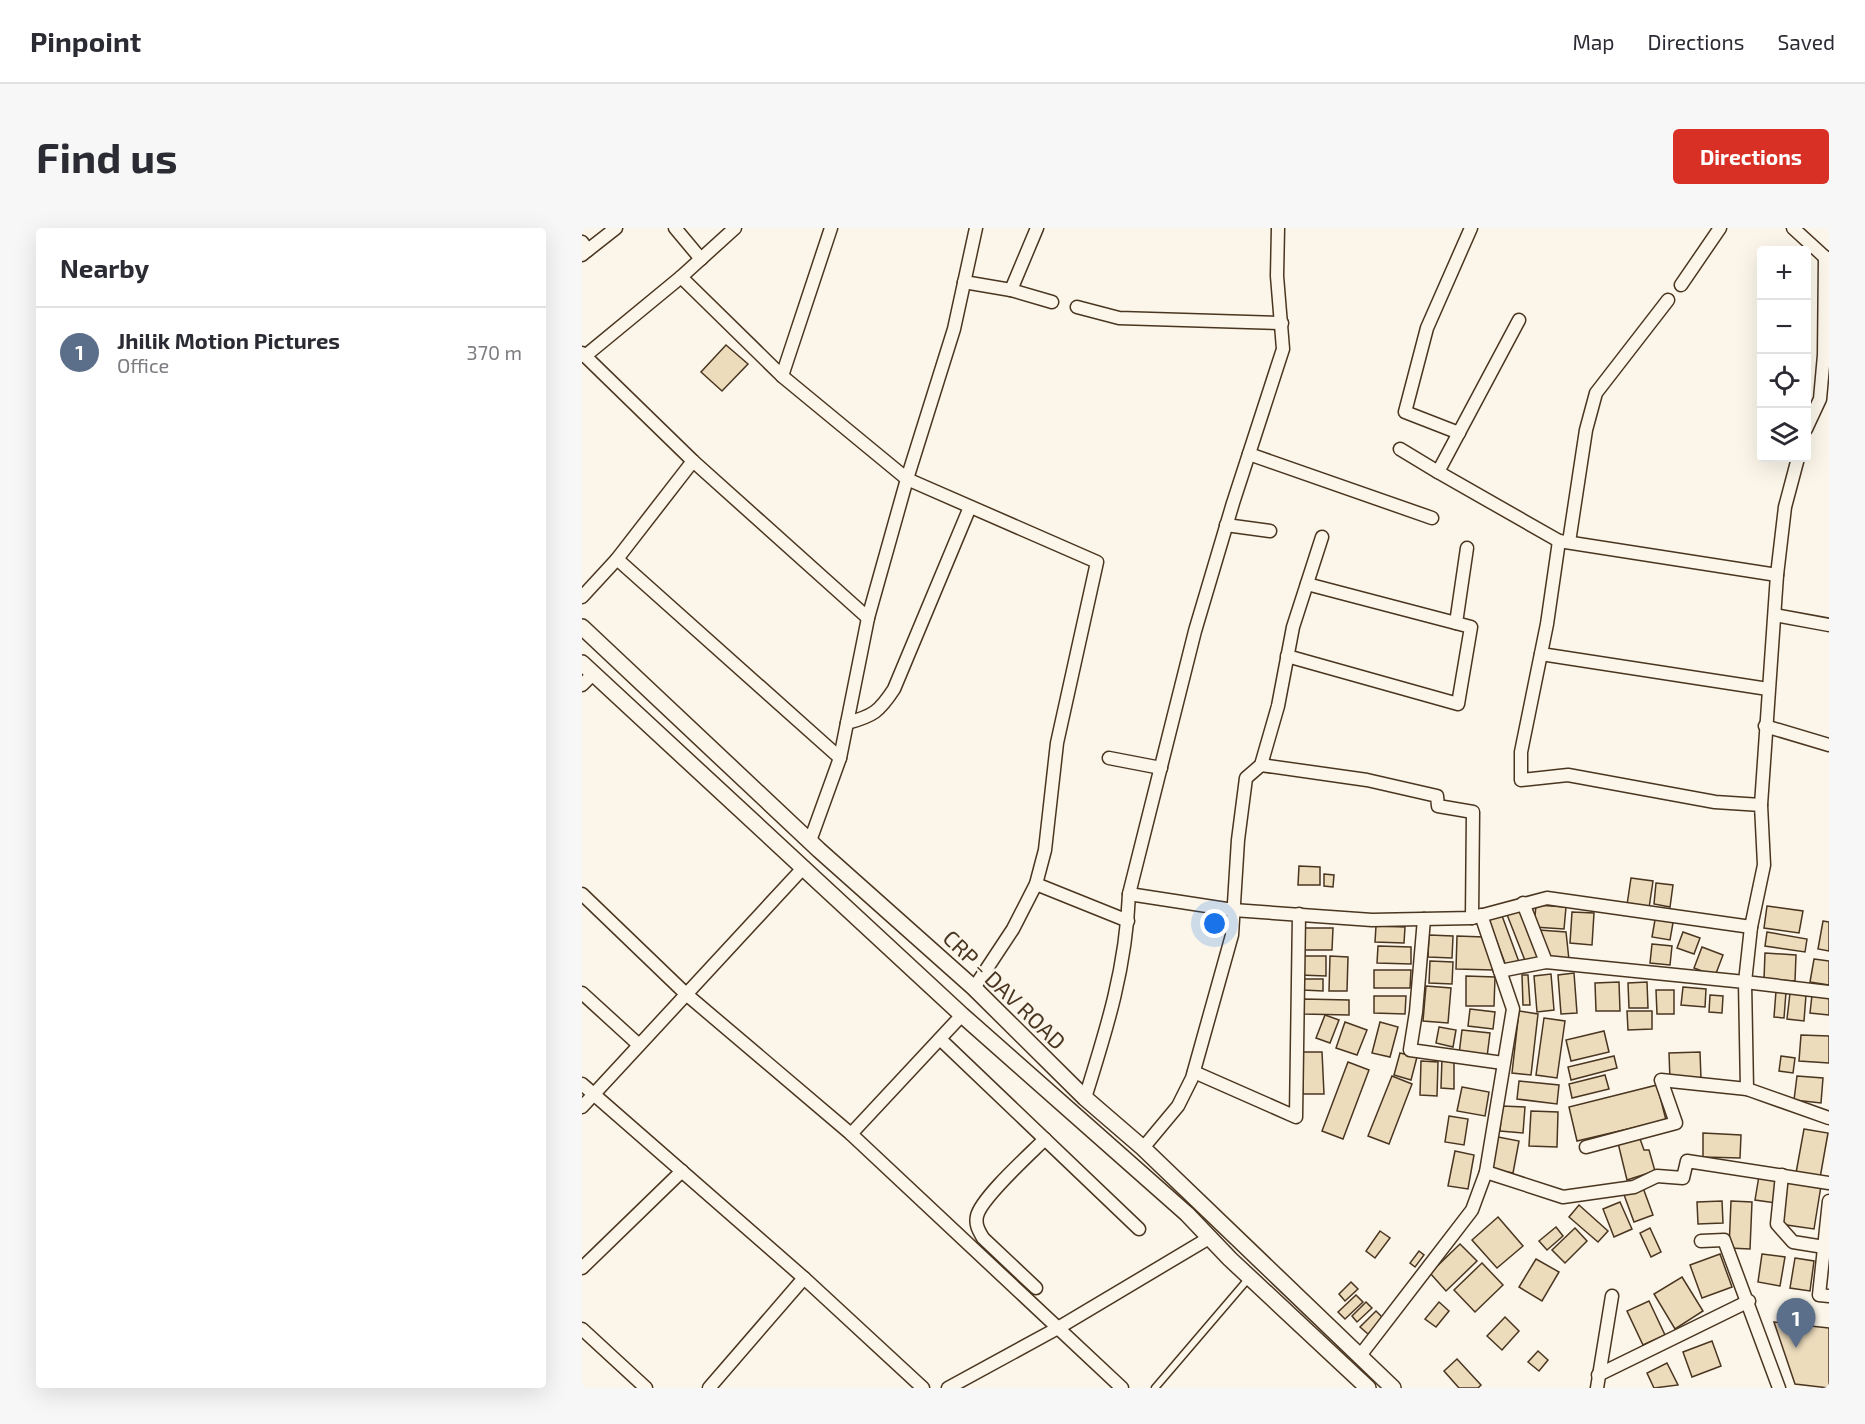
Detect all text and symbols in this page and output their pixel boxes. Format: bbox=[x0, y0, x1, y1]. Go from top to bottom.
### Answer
text: Pinpoint bbox=[30, 24, 141, 58]
text: Map bbox=[1572, 29, 1615, 54]
text: Directions bbox=[1648, 29, 1744, 54]
text: Saved bbox=[1777, 29, 1835, 54]
button: Directions bbox=[1673, 129, 1829, 184]
text: Find us bbox=[36, 131, 178, 181]
map controls bbox=[1757, 246, 1811, 462]
button: + bbox=[1757, 246, 1811, 300]
text: Nearby bbox=[60, 252, 149, 283]
button: − bbox=[1757, 300, 1811, 354]
text: Jhilik Motion Pictures bbox=[117, 327, 340, 353]
text: 1 bbox=[75, 340, 84, 364]
text: 370 m bbox=[467, 340, 522, 364]
text: Office bbox=[117, 353, 169, 377]
button: locate bbox=[1757, 354, 1811, 408]
button: layers bbox=[1757, 408, 1811, 462]
your location bbox=[1200, 909, 1229, 938]
street label: CRP - DAV ROAD bbox=[938, 924, 1072, 1054]
pin: 1 bbox=[1776, 1298, 1816, 1348]

